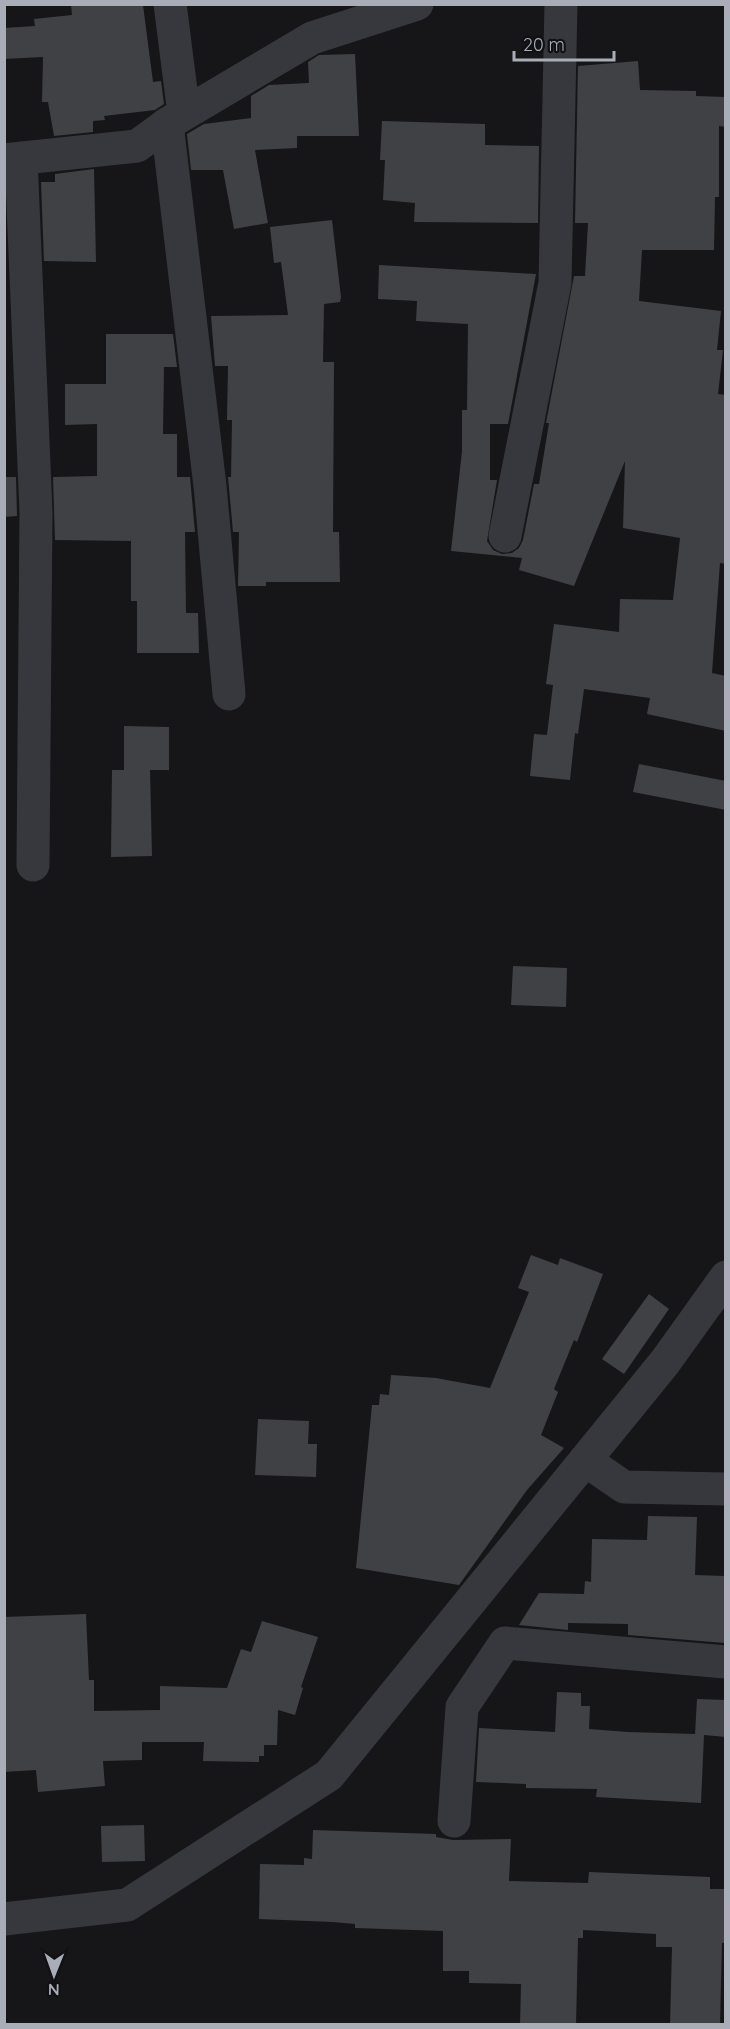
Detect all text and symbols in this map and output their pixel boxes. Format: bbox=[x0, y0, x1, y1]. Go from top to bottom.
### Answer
scale bar bbox=[514, 24, 614, 62]
text: 20 m bbox=[523, 33, 565, 56]
north arrow bbox=[24, 1945, 84, 2005]
text: N bbox=[48, 1980, 60, 2000]

